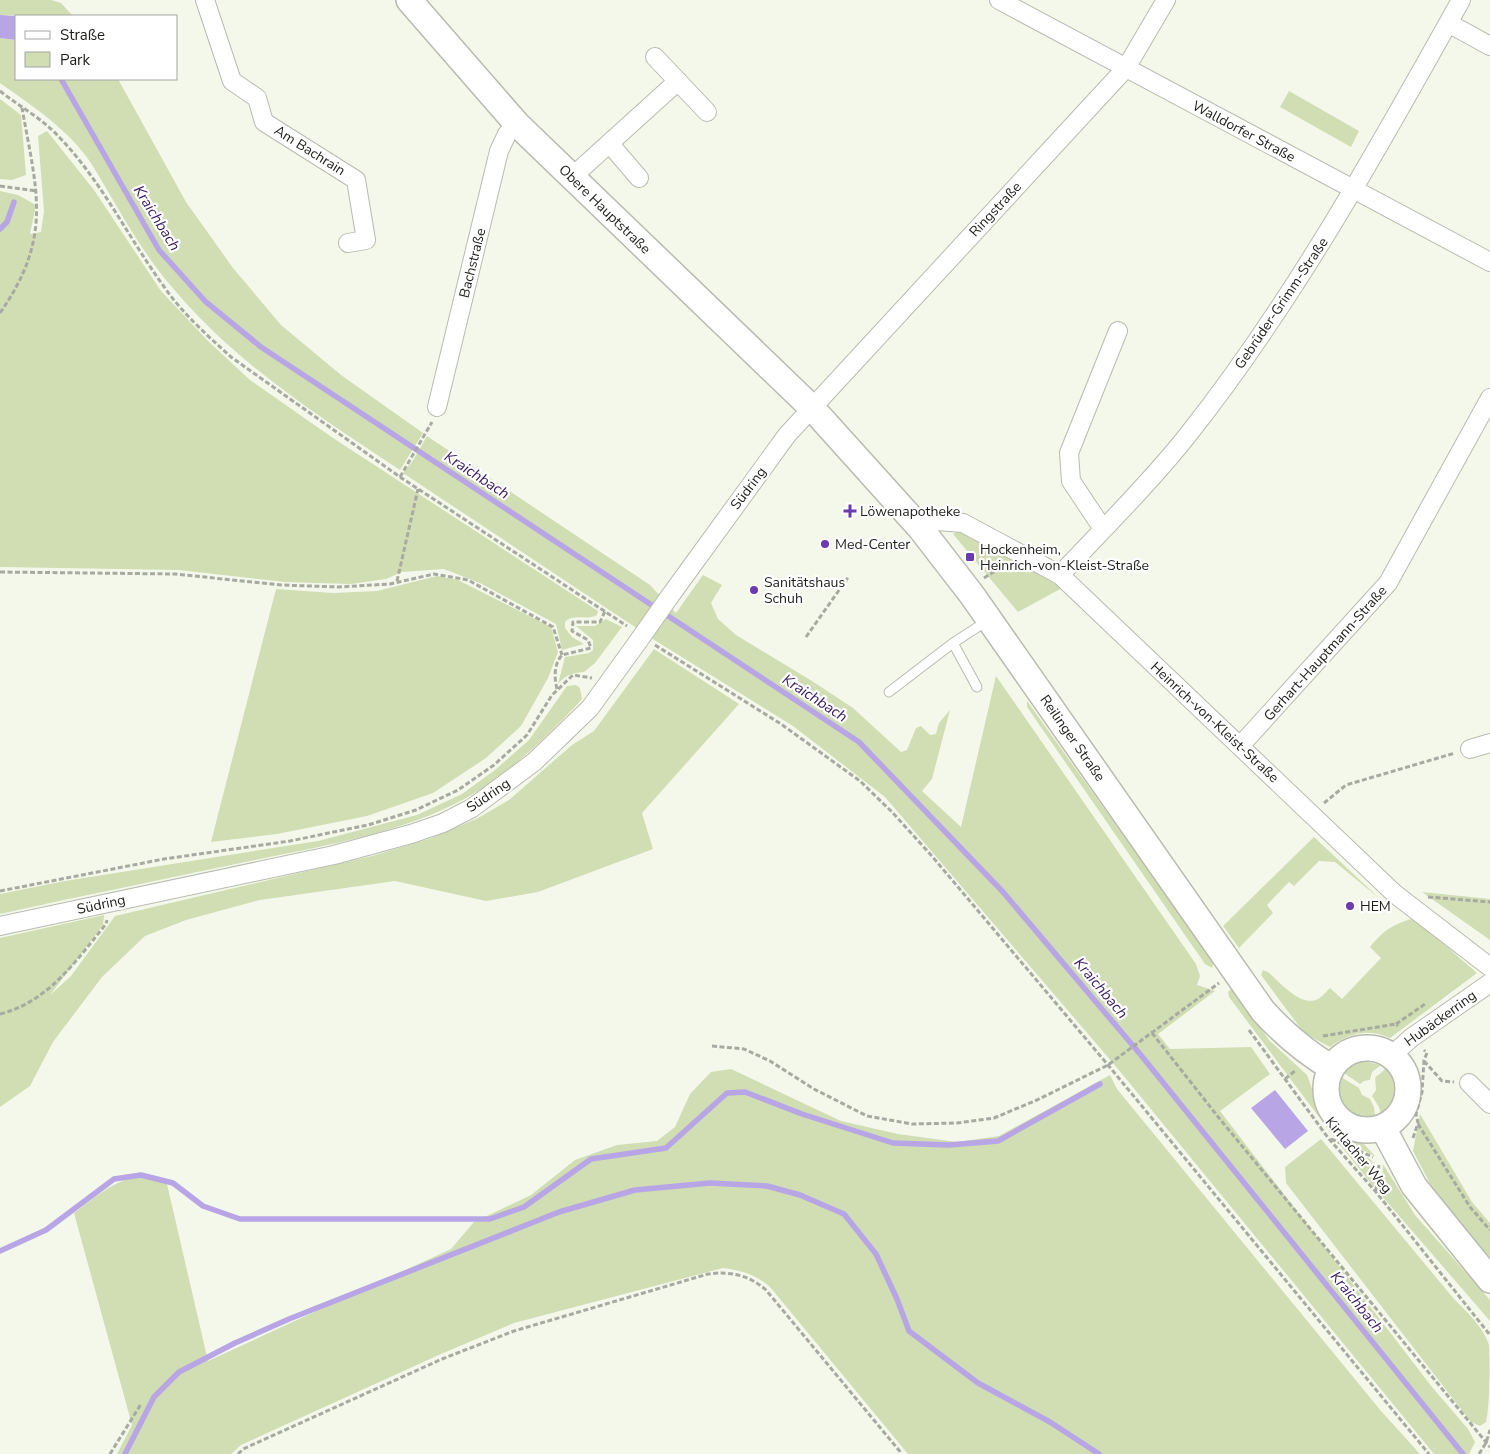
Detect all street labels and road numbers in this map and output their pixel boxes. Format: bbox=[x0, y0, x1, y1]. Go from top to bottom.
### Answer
street label: Walldorfer Straße bbox=[1189, 96, 1299, 167]
street label: Am Bachrain bbox=[270, 121, 349, 180]
street label: Obere Hauptstraße bbox=[554, 160, 655, 258]
street label: Ringstraße bbox=[965, 178, 1026, 241]
street label: Bachstraße bbox=[455, 226, 490, 300]
street label: Gebrüder-Grimm-Straße bbox=[1230, 234, 1333, 373]
street label: Südring bbox=[726, 463, 771, 514]
street label: Gerhart-Hauptmann-Straße bbox=[1259, 582, 1391, 725]
street label: Heinrich-von-Kleist-Straße bbox=[1146, 658, 1283, 787]
street label: Reilinger Straße bbox=[1036, 691, 1109, 785]
street label: Südring bbox=[463, 774, 514, 817]
street label: Südring bbox=[75, 890, 127, 919]
street label: Hubäckerring bbox=[1401, 986, 1480, 1051]
street label: Kirrlacher Weg bbox=[1321, 1113, 1396, 1198]

